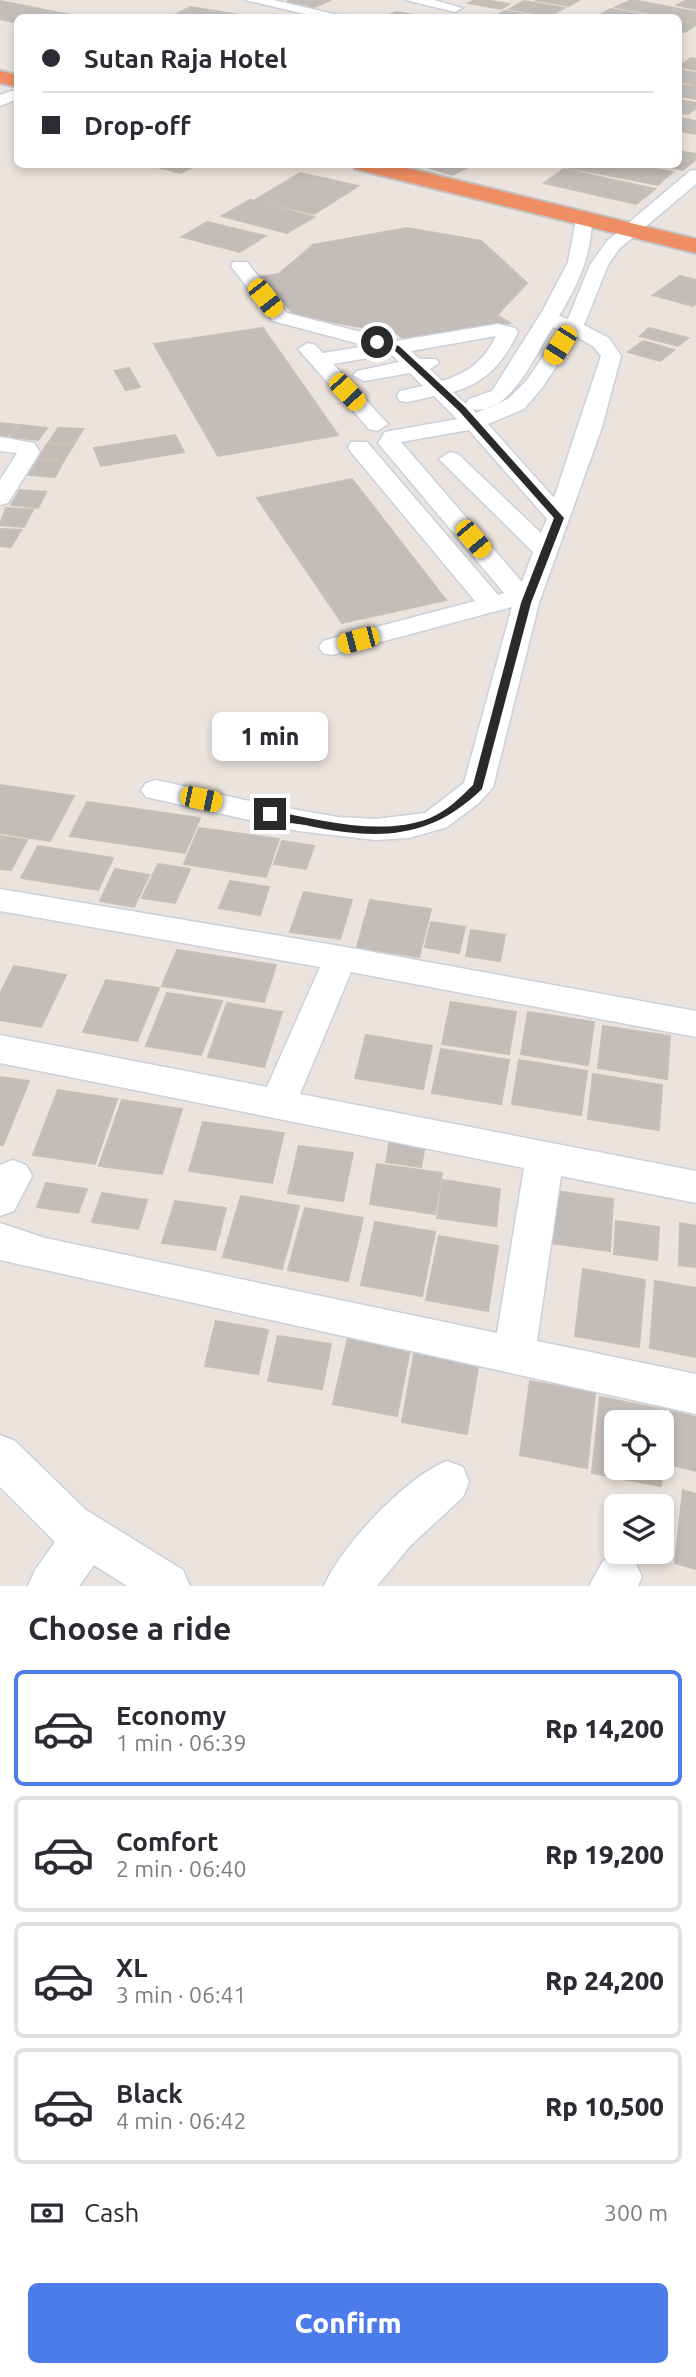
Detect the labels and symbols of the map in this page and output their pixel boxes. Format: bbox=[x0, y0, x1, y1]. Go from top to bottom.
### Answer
car bbox=[244, 275, 287, 321]
car bbox=[540, 322, 581, 368]
route start bbox=[361, 326, 393, 358]
car bbox=[325, 369, 370, 415]
car bbox=[452, 516, 495, 562]
car bbox=[335, 624, 382, 656]
callout: 1 min bbox=[212, 712, 328, 762]
car bbox=[179, 784, 224, 814]
route end bbox=[254, 798, 286, 830]

